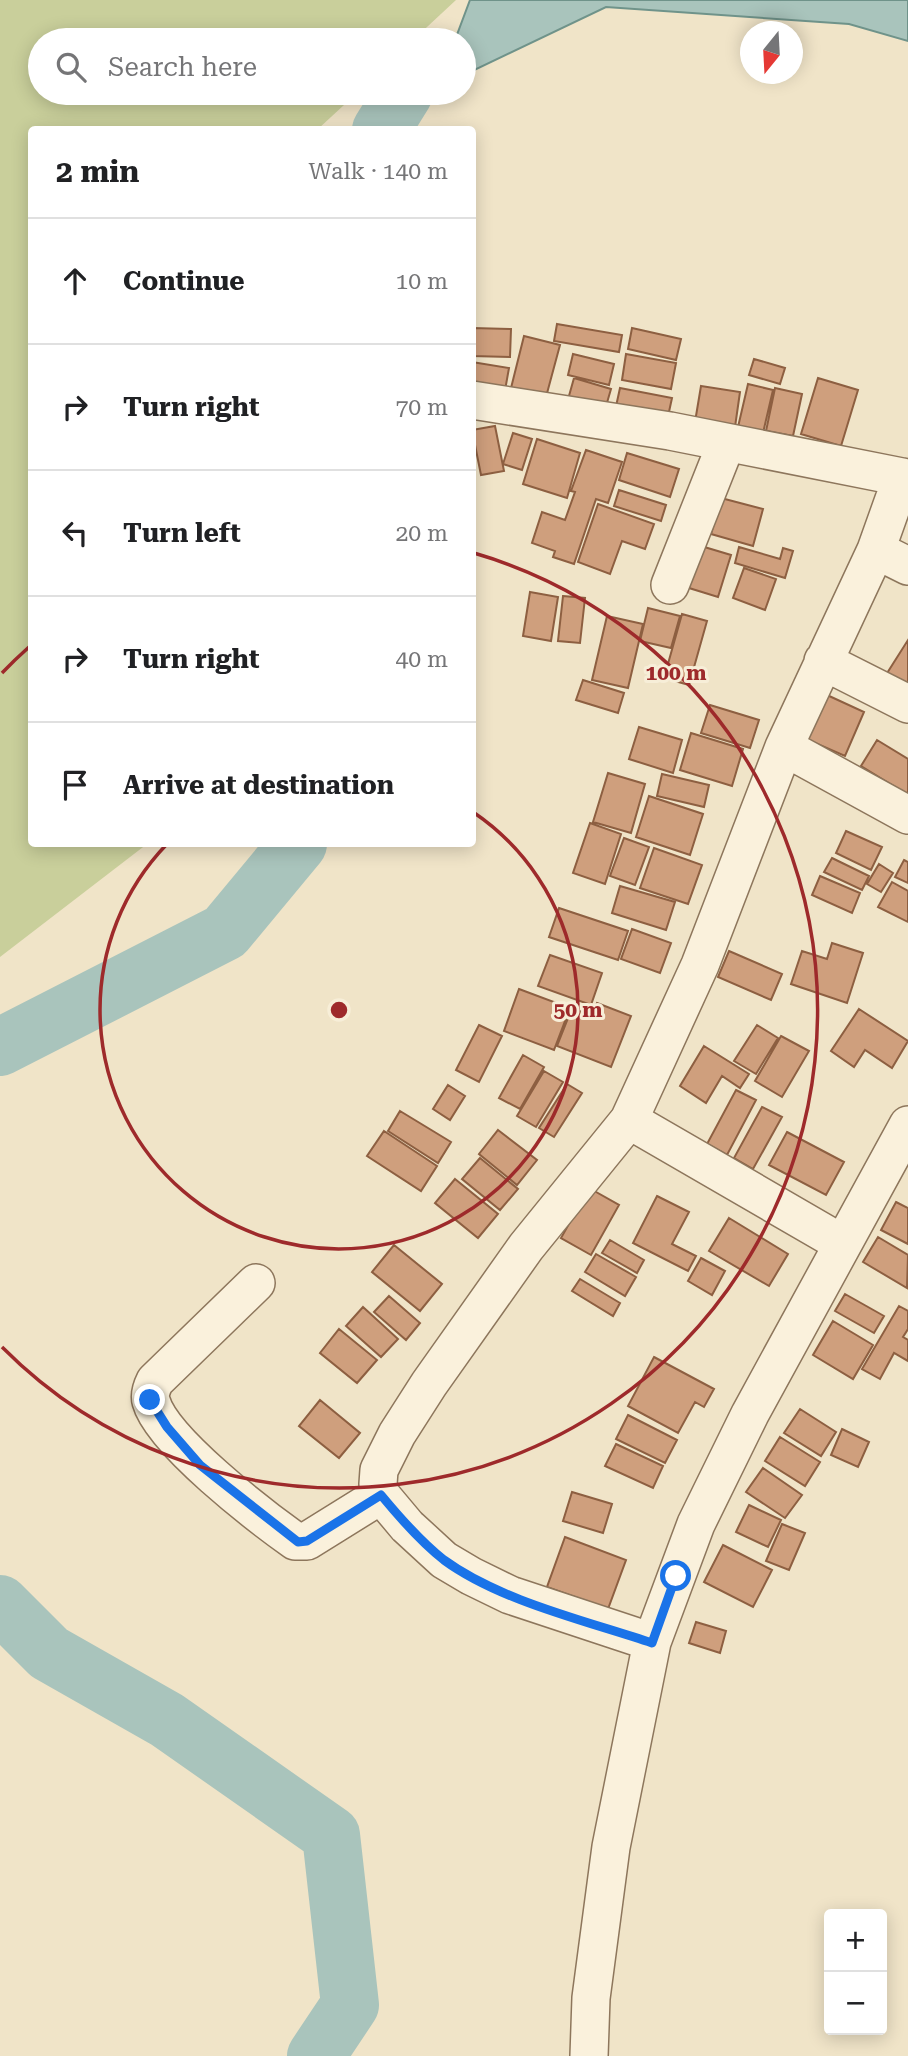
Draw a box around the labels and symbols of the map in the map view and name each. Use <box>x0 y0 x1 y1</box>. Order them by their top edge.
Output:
north arrow <box>740 21 803 84</box>
text: 100 m <box>646 661 706 685</box>
centre of rings <box>327 998 351 1022</box>
text: 50 m <box>553 998 603 1022</box>
route end <box>134 1384 165 1415</box>
route start <box>660 1560 691 1591</box>

